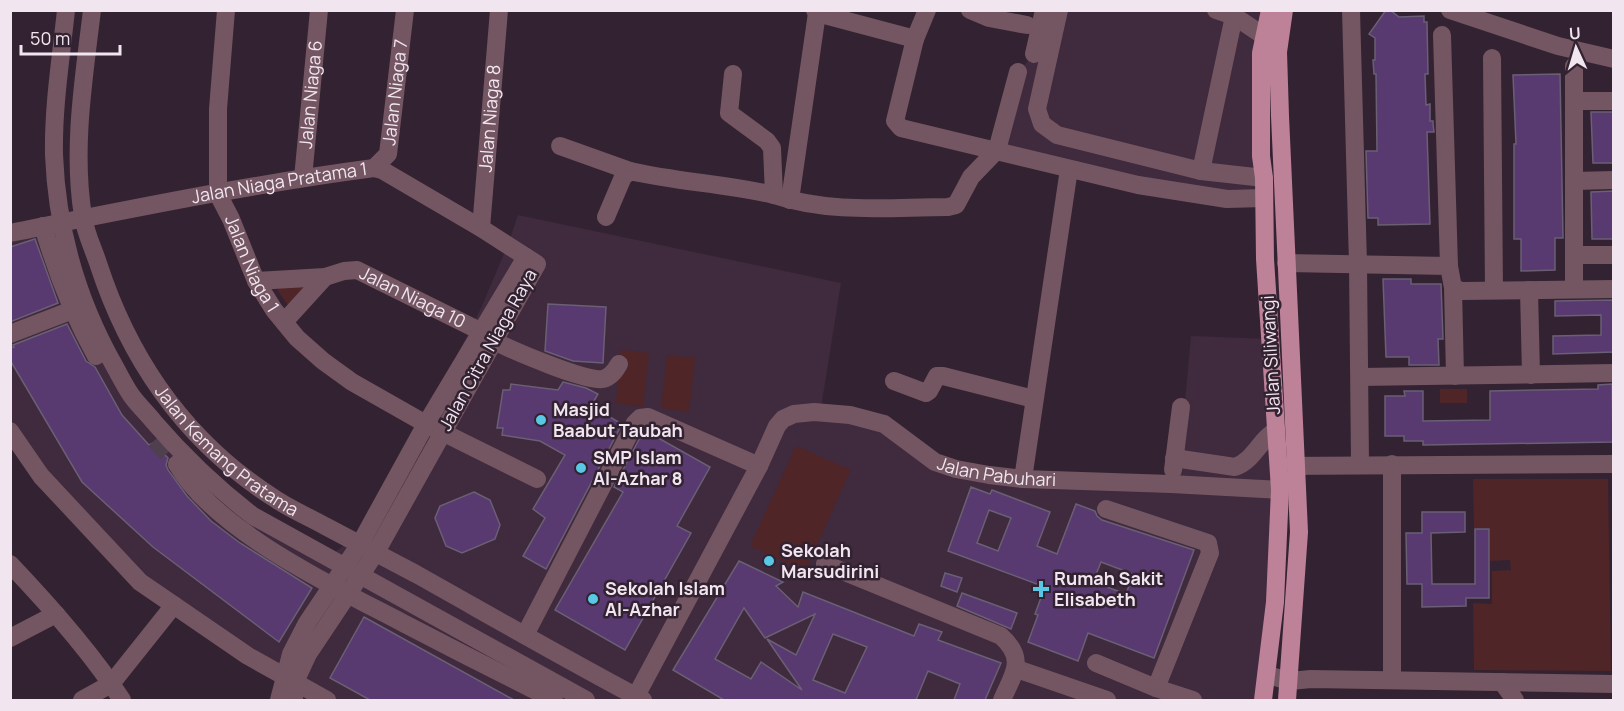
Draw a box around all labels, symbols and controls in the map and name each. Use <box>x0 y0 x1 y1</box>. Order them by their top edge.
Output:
scale bar <box>21 18 120 56</box>
north arrow <box>1546 18 1606 78</box>
text: U <box>1568 22 1581 44</box>
text: 50 m <box>30 26 70 50</box>
street label: Jalan Niaga 7 <box>376 38 412 147</box>
street label: Jalan Niaga 6 <box>293 39 327 150</box>
street label: Jalan Niaga 8 <box>473 63 505 173</box>
street label: Jalan Niaga Pratama 1 <box>189 156 369 208</box>
street label: Jalan Niaga 1 <box>220 212 285 317</box>
street label: Jalan Niaga 10 <box>356 260 470 333</box>
street label: Jalan Citra Niaga Raya <box>433 264 542 435</box>
street label: Jalan Siliwangi <box>1255 295 1285 415</box>
street label: Jalan Kemang Pratama <box>150 380 303 521</box>
place label: Masjid Baabut Taubah <box>553 397 683 442</box>
marker: Masjid Baabut Taubah <box>534 413 548 427</box>
place label: SMP Islam Al-Azhar 8 <box>593 445 682 490</box>
street label: Jalan Pabuhari <box>934 451 1057 491</box>
marker: SMP Islam Al-Azhar 8 <box>574 461 588 475</box>
place label: Sekolah Marsudirini <box>781 538 879 583</box>
marker: Sekolah Marsudirini <box>762 554 776 568</box>
place label: Rumah Sakit Elisabeth <box>1054 566 1163 611</box>
place label: Sekolah Islam Al-Azhar <box>605 576 725 621</box>
marker: Rumah Sakit Elisabeth <box>1032 580 1050 598</box>
marker: Sekolah Islam Al-Azhar <box>586 592 600 606</box>

